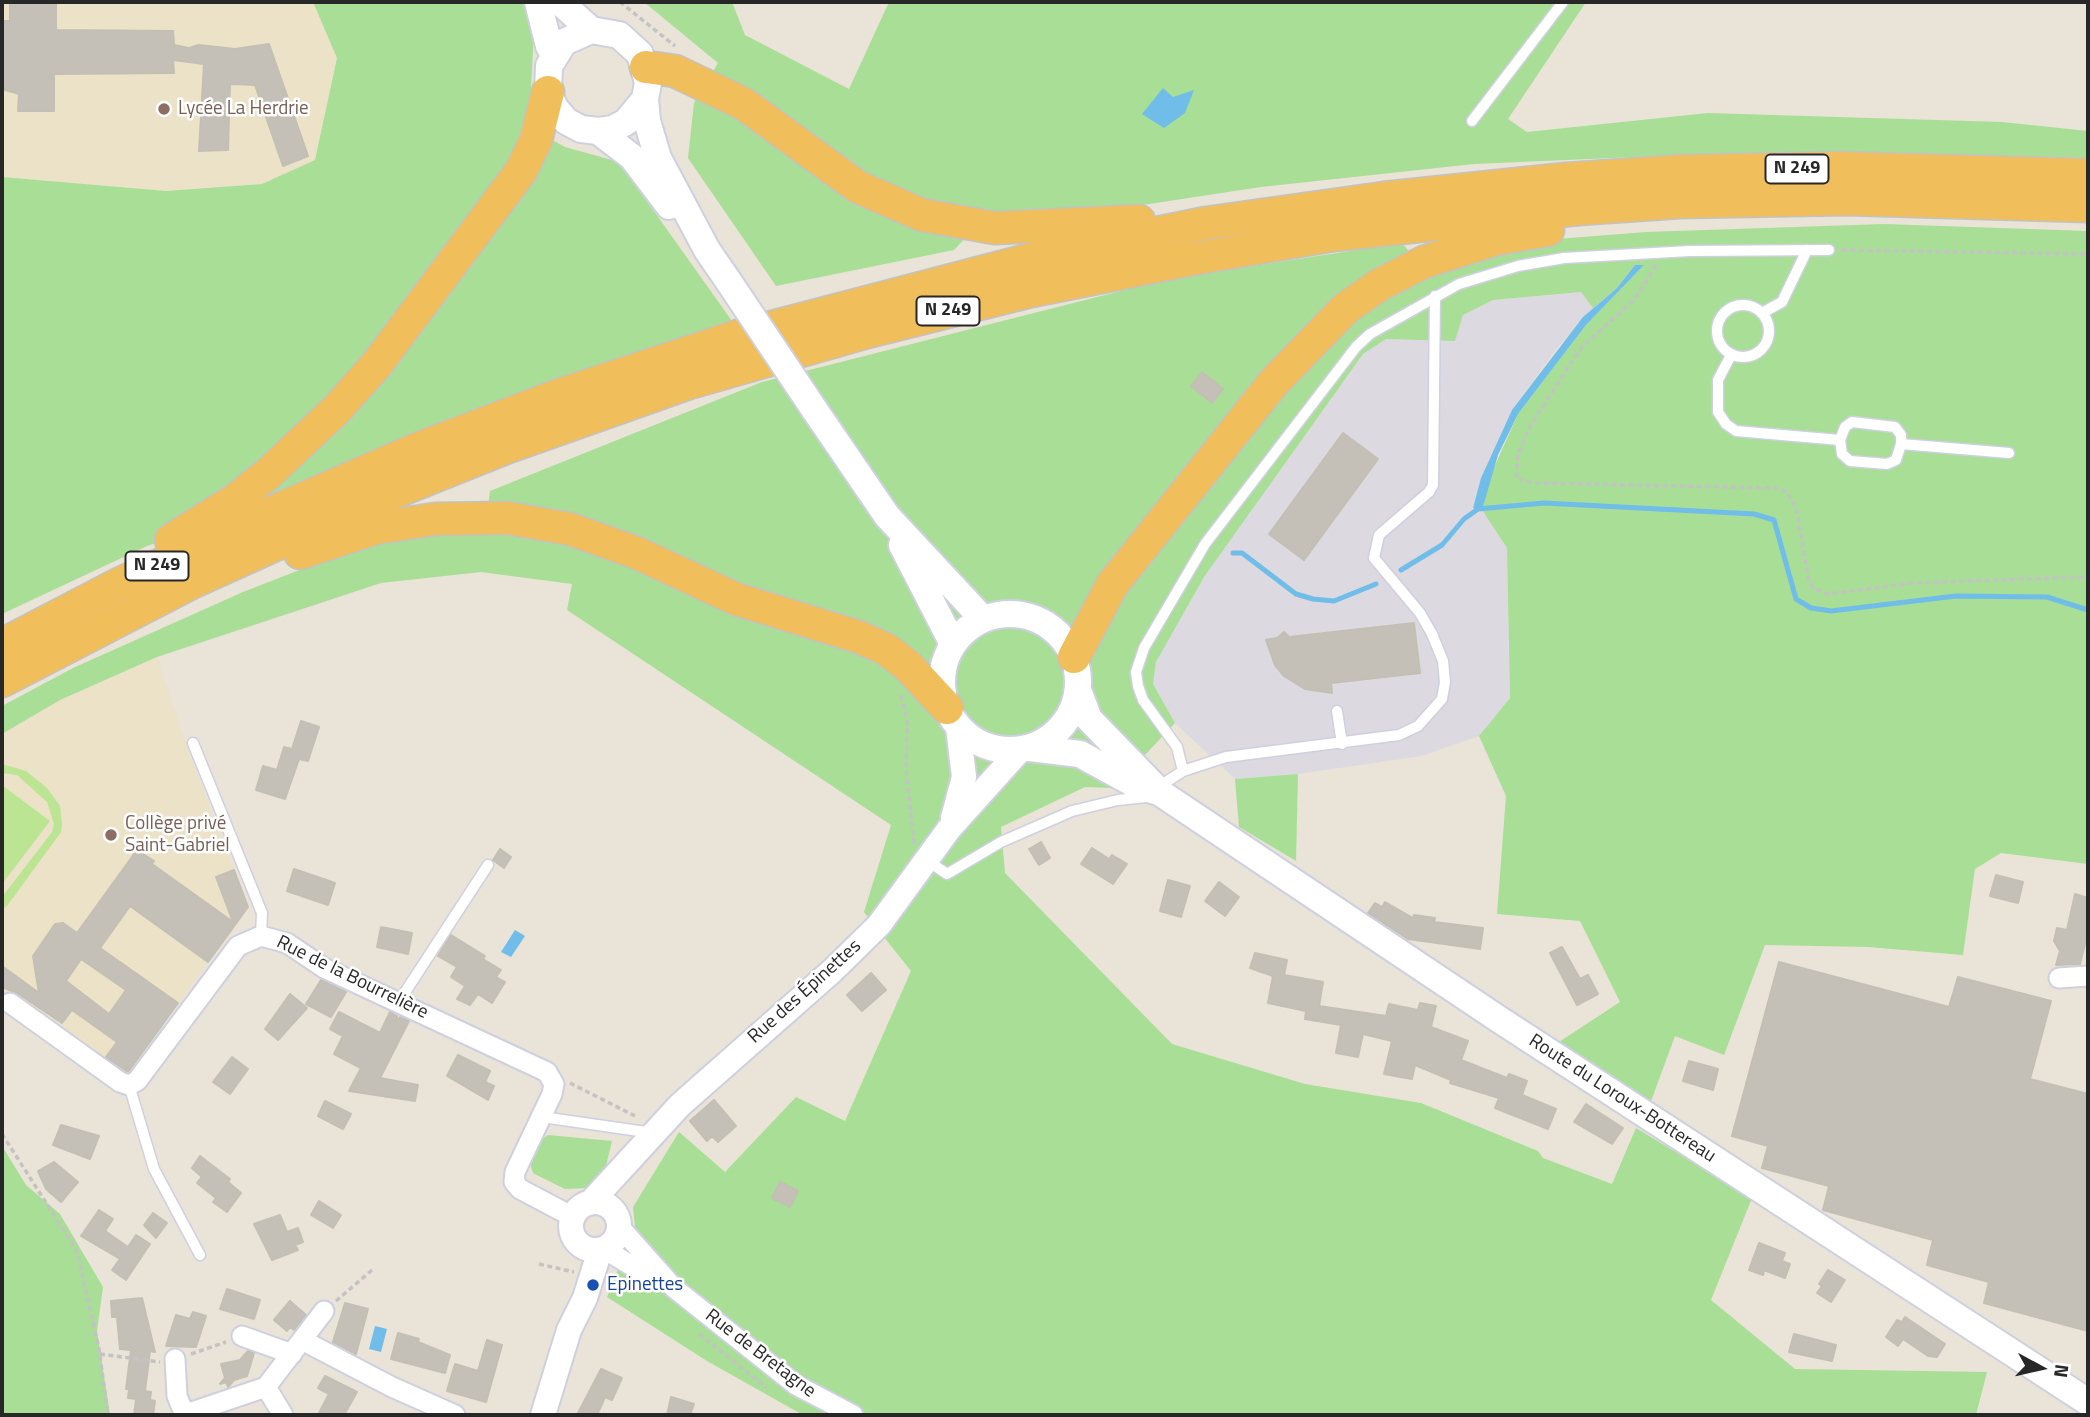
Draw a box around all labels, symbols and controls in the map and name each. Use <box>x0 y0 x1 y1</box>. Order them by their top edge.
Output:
place label: Lycée La Herdrie <box>178 98 309 120</box>
marker: Lycée La Herdrie <box>156 101 172 117</box>
road number: N 249 <box>1766 154 1828 184</box>
road number: N 249 <box>916 296 979 326</box>
road number: N 249 <box>125 552 188 580</box>
place label: Collège privé Saint-Gabriel <box>125 813 230 857</box>
marker: Collège privé Saint-Gabriel <box>103 827 119 843</box>
street label: Rue de la Bourrelière <box>272 931 432 1025</box>
street label: Rue des Épinettes <box>744 935 866 1049</box>
street label: Route du Loroux-Bottereau <box>1524 1030 1720 1168</box>
place label: Epinettes <box>607 1274 683 1296</box>
marker: Epinettes <box>585 1277 601 1293</box>
street label: Rue de Bretagne <box>700 1305 820 1403</box>
north arrow <box>2006 1333 2076 1403</box>
text: N <box>2047 1362 2078 1380</box>

